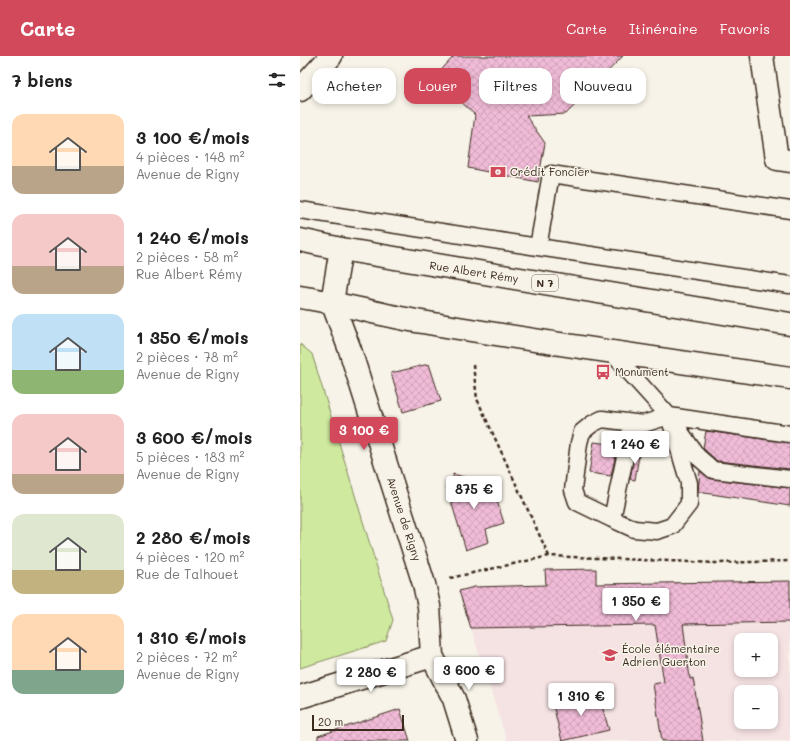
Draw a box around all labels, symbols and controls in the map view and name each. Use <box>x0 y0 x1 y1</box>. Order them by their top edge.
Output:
text: Carte <box>20 16 75 41</box>
text: Carte <box>566 19 607 38</box>
text: Itinéraire <box>629 19 698 38</box>
text: Favoris <box>720 19 770 38</box>
chip: Acheter <box>312 68 396 104</box>
chip: Louer <box>404 68 471 104</box>
chip: Filtres <box>479 68 552 104</box>
chip: Nouveau <box>560 68 646 104</box>
text: 7 biens <box>12 69 73 91</box>
icon: filters <box>266 69 288 91</box>
text: 3 100 €/mois <box>136 126 250 148</box>
icon: home <box>44 130 92 178</box>
text: 4 pièces · 148 m² <box>136 148 245 165</box>
bank icon: Crédit Foncier <box>489 163 507 181</box>
place label: Crédit Foncier <box>510 164 590 179</box>
text: Avenue de Rigny <box>136 165 239 182</box>
text: 1 240 €/mois <box>136 226 249 248</box>
icon: home <box>44 230 92 278</box>
text: 2 pièces · 58 m² <box>136 248 238 265</box>
street label: Rue Albert Rémy <box>429 257 520 286</box>
text: Rue Albert Rémy <box>136 265 242 282</box>
road number: N 7 <box>532 275 558 291</box>
text: 1 350 €/mois <box>136 326 249 348</box>
icon: home <box>44 330 92 378</box>
text: 2 pièces · 78 m² <box>136 348 238 365</box>
bus stop icon: Monument <box>594 363 612 381</box>
place label: Monument <box>615 364 669 379</box>
text: Avenue de Rigny <box>136 365 239 382</box>
pin: 3 100 € <box>327 417 401 451</box>
text: 3 100 € <box>339 421 389 438</box>
text: 3 600 €/mois <box>136 426 252 448</box>
icon: home <box>44 430 92 478</box>
pin: 1 240 € <box>598 431 672 465</box>
text: 1 240 € <box>610 435 660 452</box>
text: 5 pièces · 183 m² <box>136 448 245 465</box>
text: Avenue de Rigny <box>136 465 239 482</box>
street label: Avenue de Rigny <box>384 475 425 563</box>
pin: 875 € <box>446 476 502 510</box>
text: 875 € <box>455 480 493 497</box>
text: 2 280 €/mois <box>136 526 251 548</box>
icon: home <box>44 530 92 578</box>
text: 4 pièces · 120 m² <box>136 548 244 565</box>
text: Rue de Talhouet <box>136 565 239 582</box>
pin: 1 350 € <box>599 588 673 622</box>
text: 1 350 € <box>611 592 661 609</box>
text: 1 310 €/mois <box>136 626 246 648</box>
icon: home <box>44 630 92 678</box>
map controls <box>734 633 778 729</box>
button: + <box>734 633 778 677</box>
place label: École élémentaire Adrien Guerton <box>622 641 720 669</box>
school or university icon: École élémentaire Adrien Guerton <box>601 646 619 664</box>
text: 2 pièces · 72 m² <box>136 648 237 665</box>
pin: 3 600 € <box>432 657 506 691</box>
pin: 2 280 € <box>334 659 408 693</box>
text: 3 600 € <box>443 661 495 678</box>
text: 2 280 € <box>346 663 396 680</box>
text: Avenue de Rigny <box>136 665 239 682</box>
pin: 1 310 € <box>544 683 618 717</box>
button: − <box>734 685 778 729</box>
text: 1 310 € <box>557 687 605 704</box>
scale bar <box>312 713 404 732</box>
text: 20 m <box>318 714 343 729</box>

